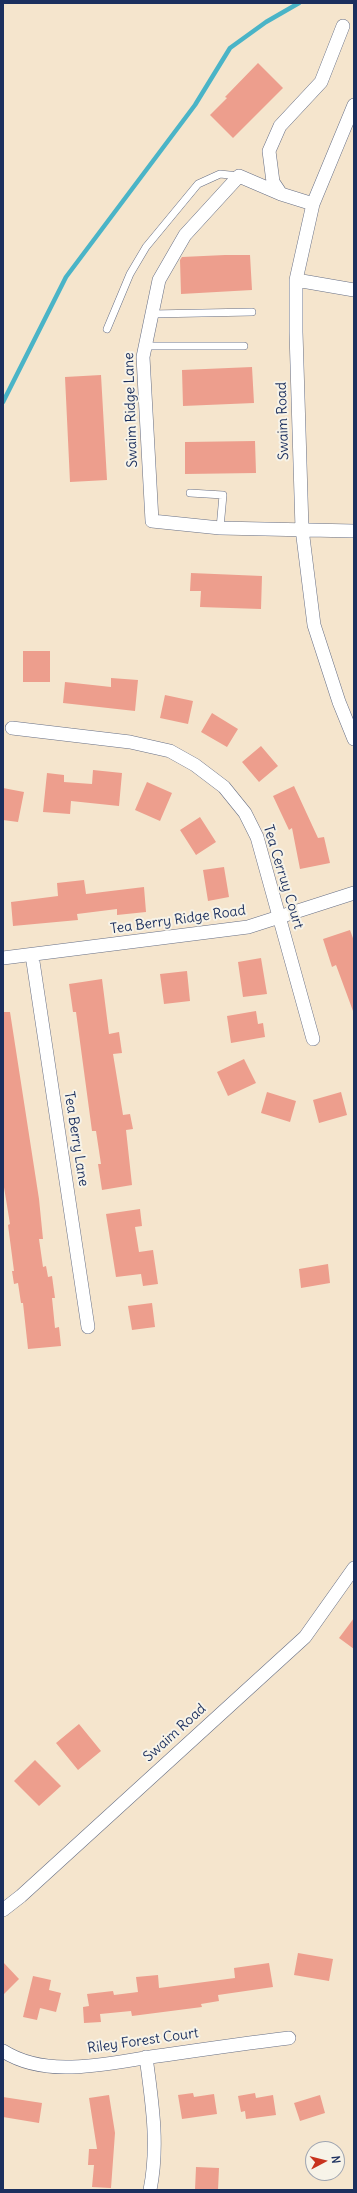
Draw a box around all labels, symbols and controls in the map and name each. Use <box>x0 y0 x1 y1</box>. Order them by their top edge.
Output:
street label: Swaim Ridge Lane <box>121 352 141 468</box>
street label: Swaim Road <box>273 382 293 460</box>
street label: Tea Cerruy Court <box>259 823 307 931</box>
street label: Tea Berry Ridge Road <box>109 902 247 938</box>
street label: Tea Berry Lane <box>60 1090 92 1188</box>
street label: Swaim Road <box>140 1701 210 1765</box>
street label: Riley Forest Court <box>86 2025 200 2057</box>
north arrow <box>305 2141 345 2181</box>
text: N <box>329 2155 343 2164</box>

